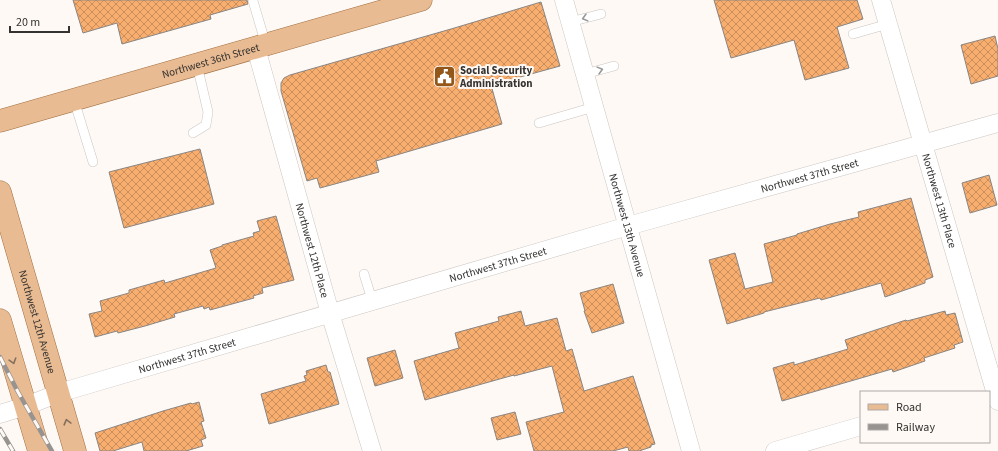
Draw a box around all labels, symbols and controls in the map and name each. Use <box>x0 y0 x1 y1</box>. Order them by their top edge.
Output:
scale bar <box>10 8 69 34</box>
text: 20 m <box>16 14 40 31</box>
one-way arrow <box>582 14 589 22</box>
street label: Northwest 36th Street <box>160 40 261 82</box>
public building icon: Social Security Administration <box>431 63 457 89</box>
place label: Social Security Administration <box>459 63 533 91</box>
one-way arrow <box>596 67 603 75</box>
street label: Northwest 13th Place <box>918 152 960 250</box>
street label: Northwest 37th Street <box>759 155 860 197</box>
street label: Northwest 13th Avenue <box>605 172 649 279</box>
street label: Northwest 12th Place <box>292 201 333 300</box>
street label: Northwest 37th Street <box>448 243 549 286</box>
street label: Northwest 12th Avenue <box>15 268 59 376</box>
street label: Northwest 37th Street <box>137 334 238 377</box>
one-way arrow <box>8 358 17 365</box>
legend <box>860 391 990 443</box>
text: Road <box>896 399 922 416</box>
one-way arrow <box>63 419 72 426</box>
text: Railway <box>896 419 935 436</box>

